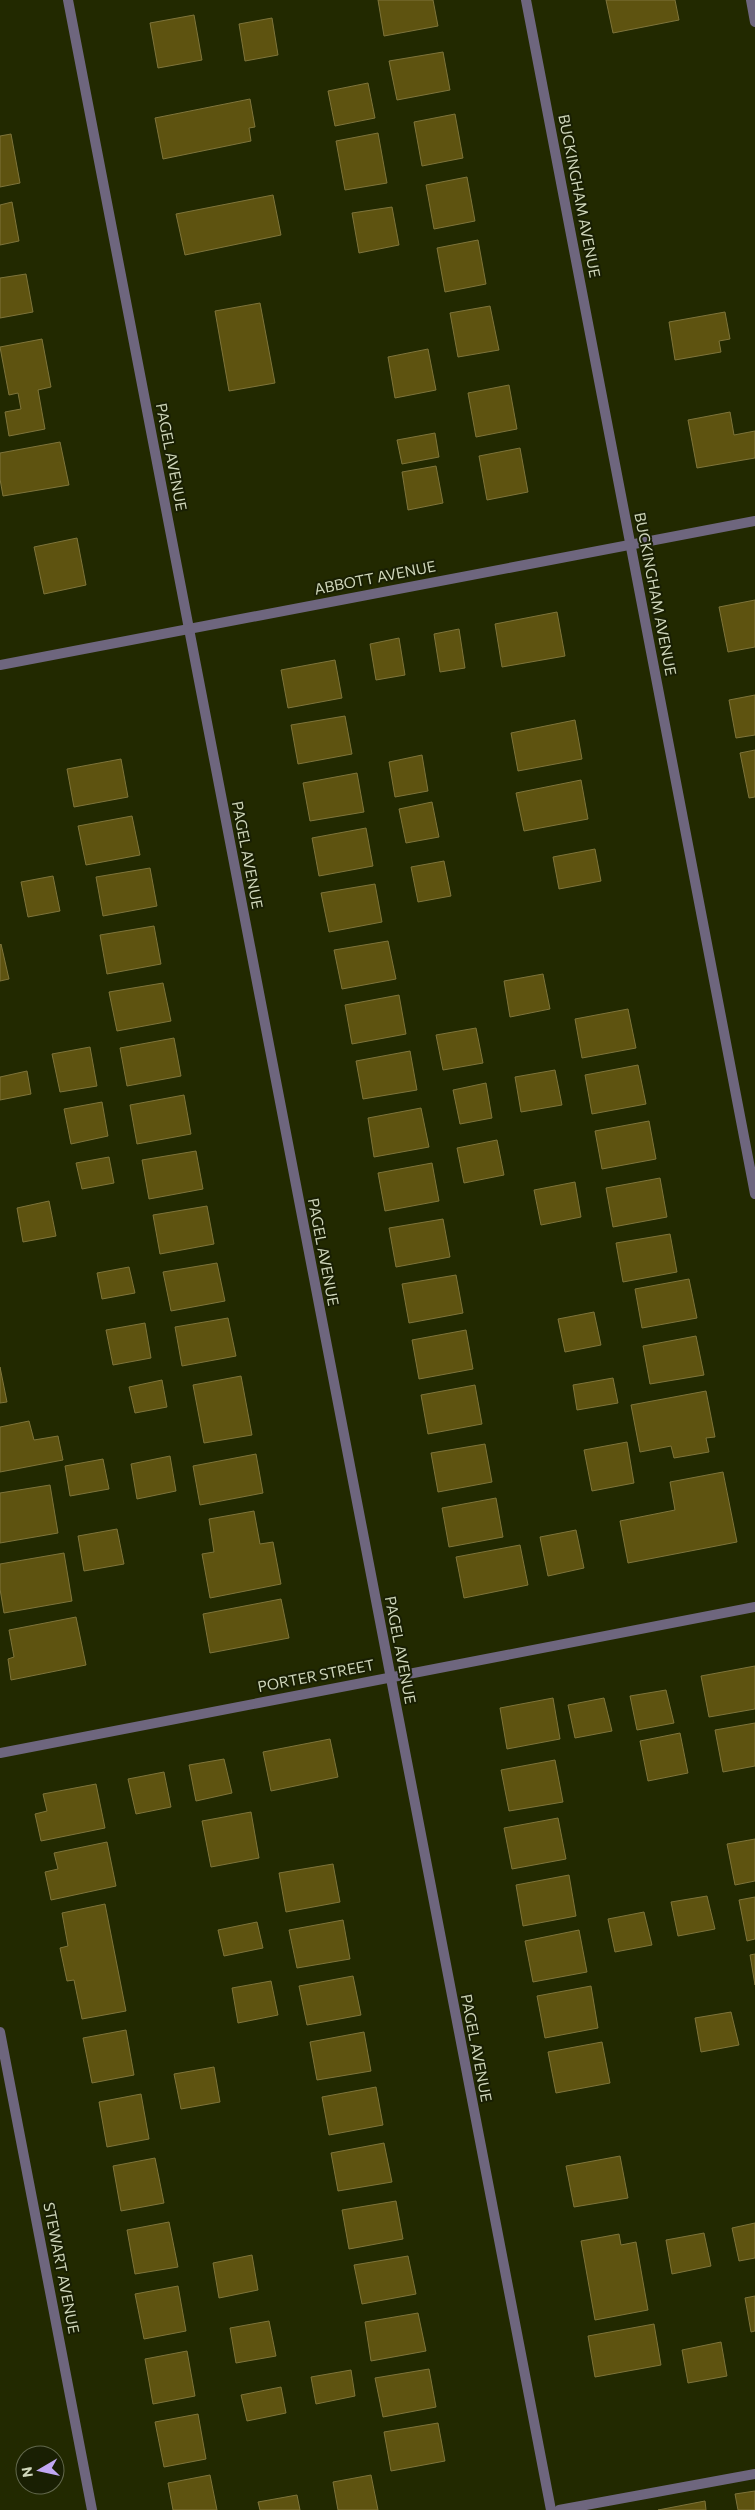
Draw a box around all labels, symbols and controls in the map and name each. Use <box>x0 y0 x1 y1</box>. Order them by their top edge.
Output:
street label: BUCKINGHAM AVENUE <box>555 113 605 279</box>
street label: PAGEL AVENUE <box>153 401 191 512</box>
street label: BUCKINGHAM AVENUE <box>631 511 681 677</box>
street label: ABBOTT AVENUE <box>313 556 437 598</box>
street label: PAGEL AVENUE <box>229 799 267 910</box>
street label: PAGEL AVENUE <box>305 1196 343 1307</box>
street label: PAGEL AVENUE <box>382 1594 420 1705</box>
street label: PORTER STREET <box>256 1655 376 1695</box>
street label: PAGEL AVENUE <box>458 1992 496 2103</box>
street label: STEWART AVENUE <box>40 2201 84 2335</box>
north arrow <box>15 2445 65 2495</box>
text: N <box>17 2466 36 2479</box>

